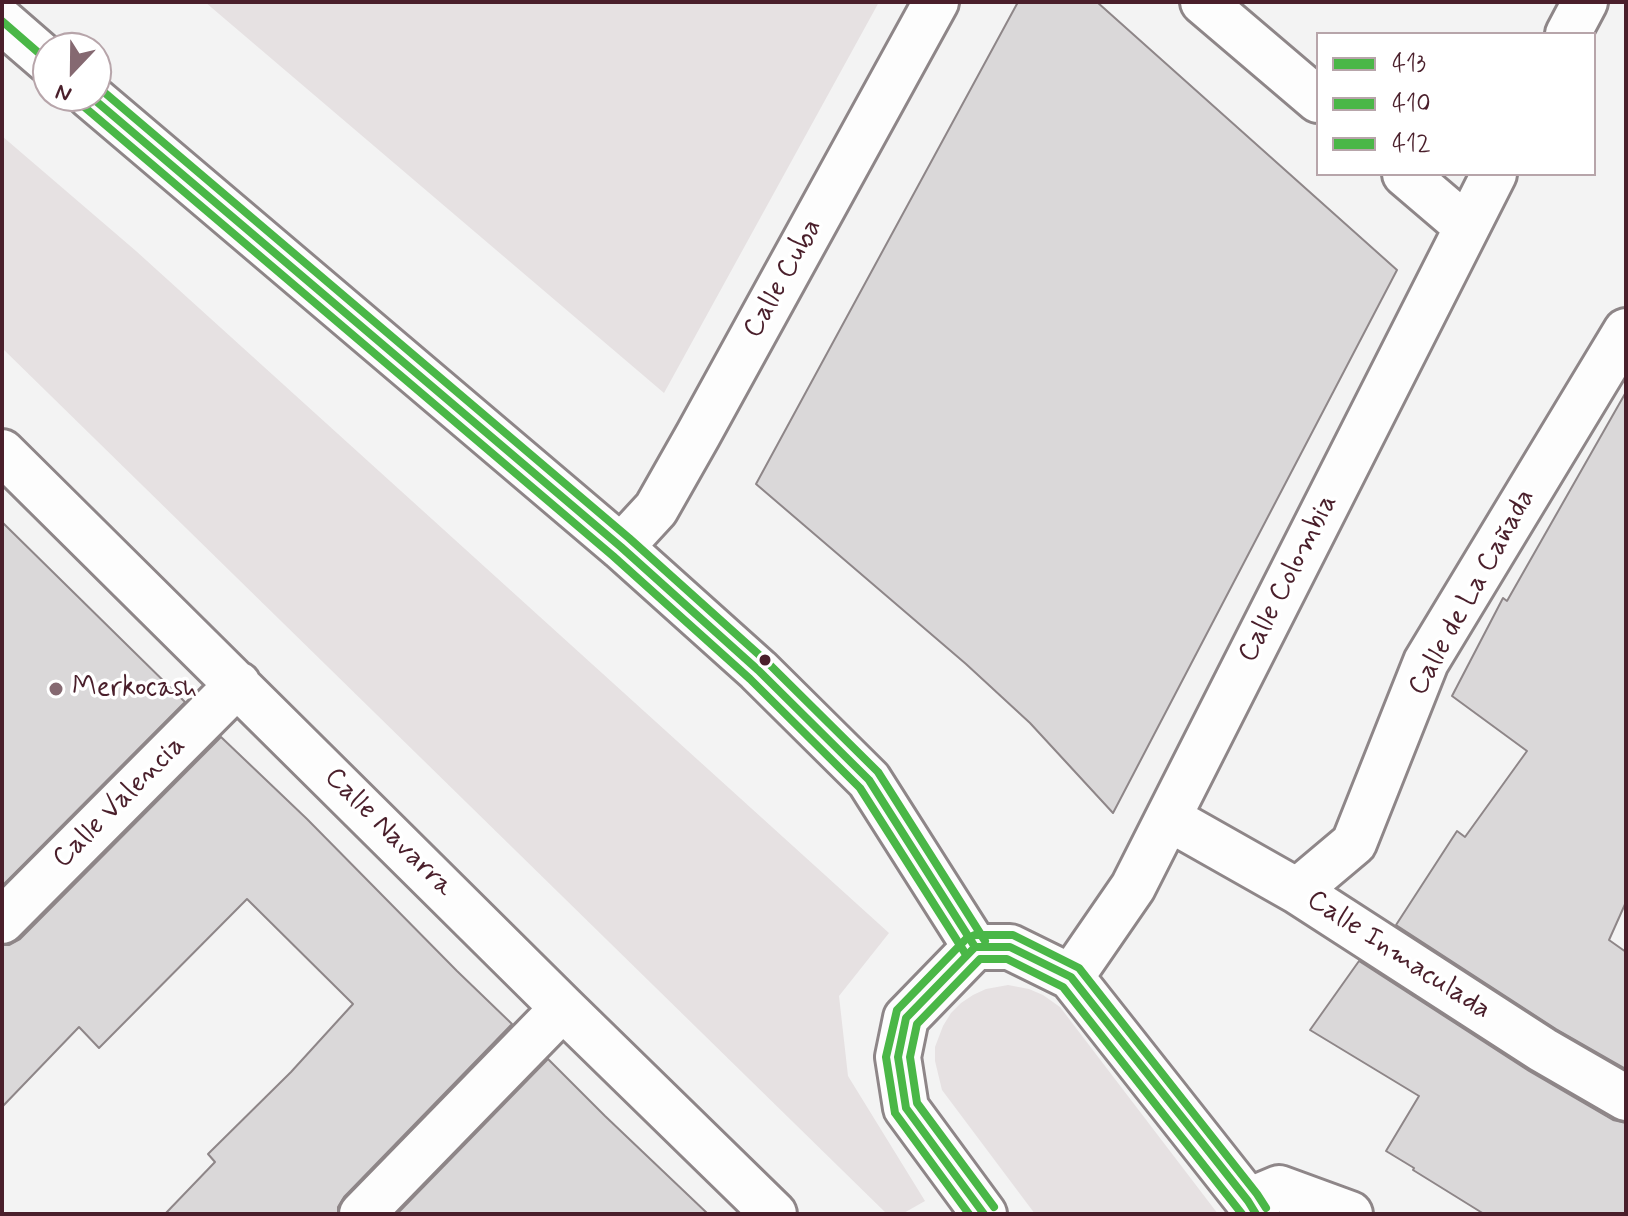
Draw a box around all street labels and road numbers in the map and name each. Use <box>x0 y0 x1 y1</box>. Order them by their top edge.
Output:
street label: Calle Cuba <box>738 214 830 344</box>
street label: Calle de La Cañada <box>1402 484 1544 702</box>
street label: Calle Colombia <box>1232 489 1346 669</box>
street label: Calle Valencia <box>47 730 193 876</box>
street label: Calle Navarra <box>316 761 460 905</box>
street label: Calle Inmaculada <box>1300 884 1496 1028</box>

